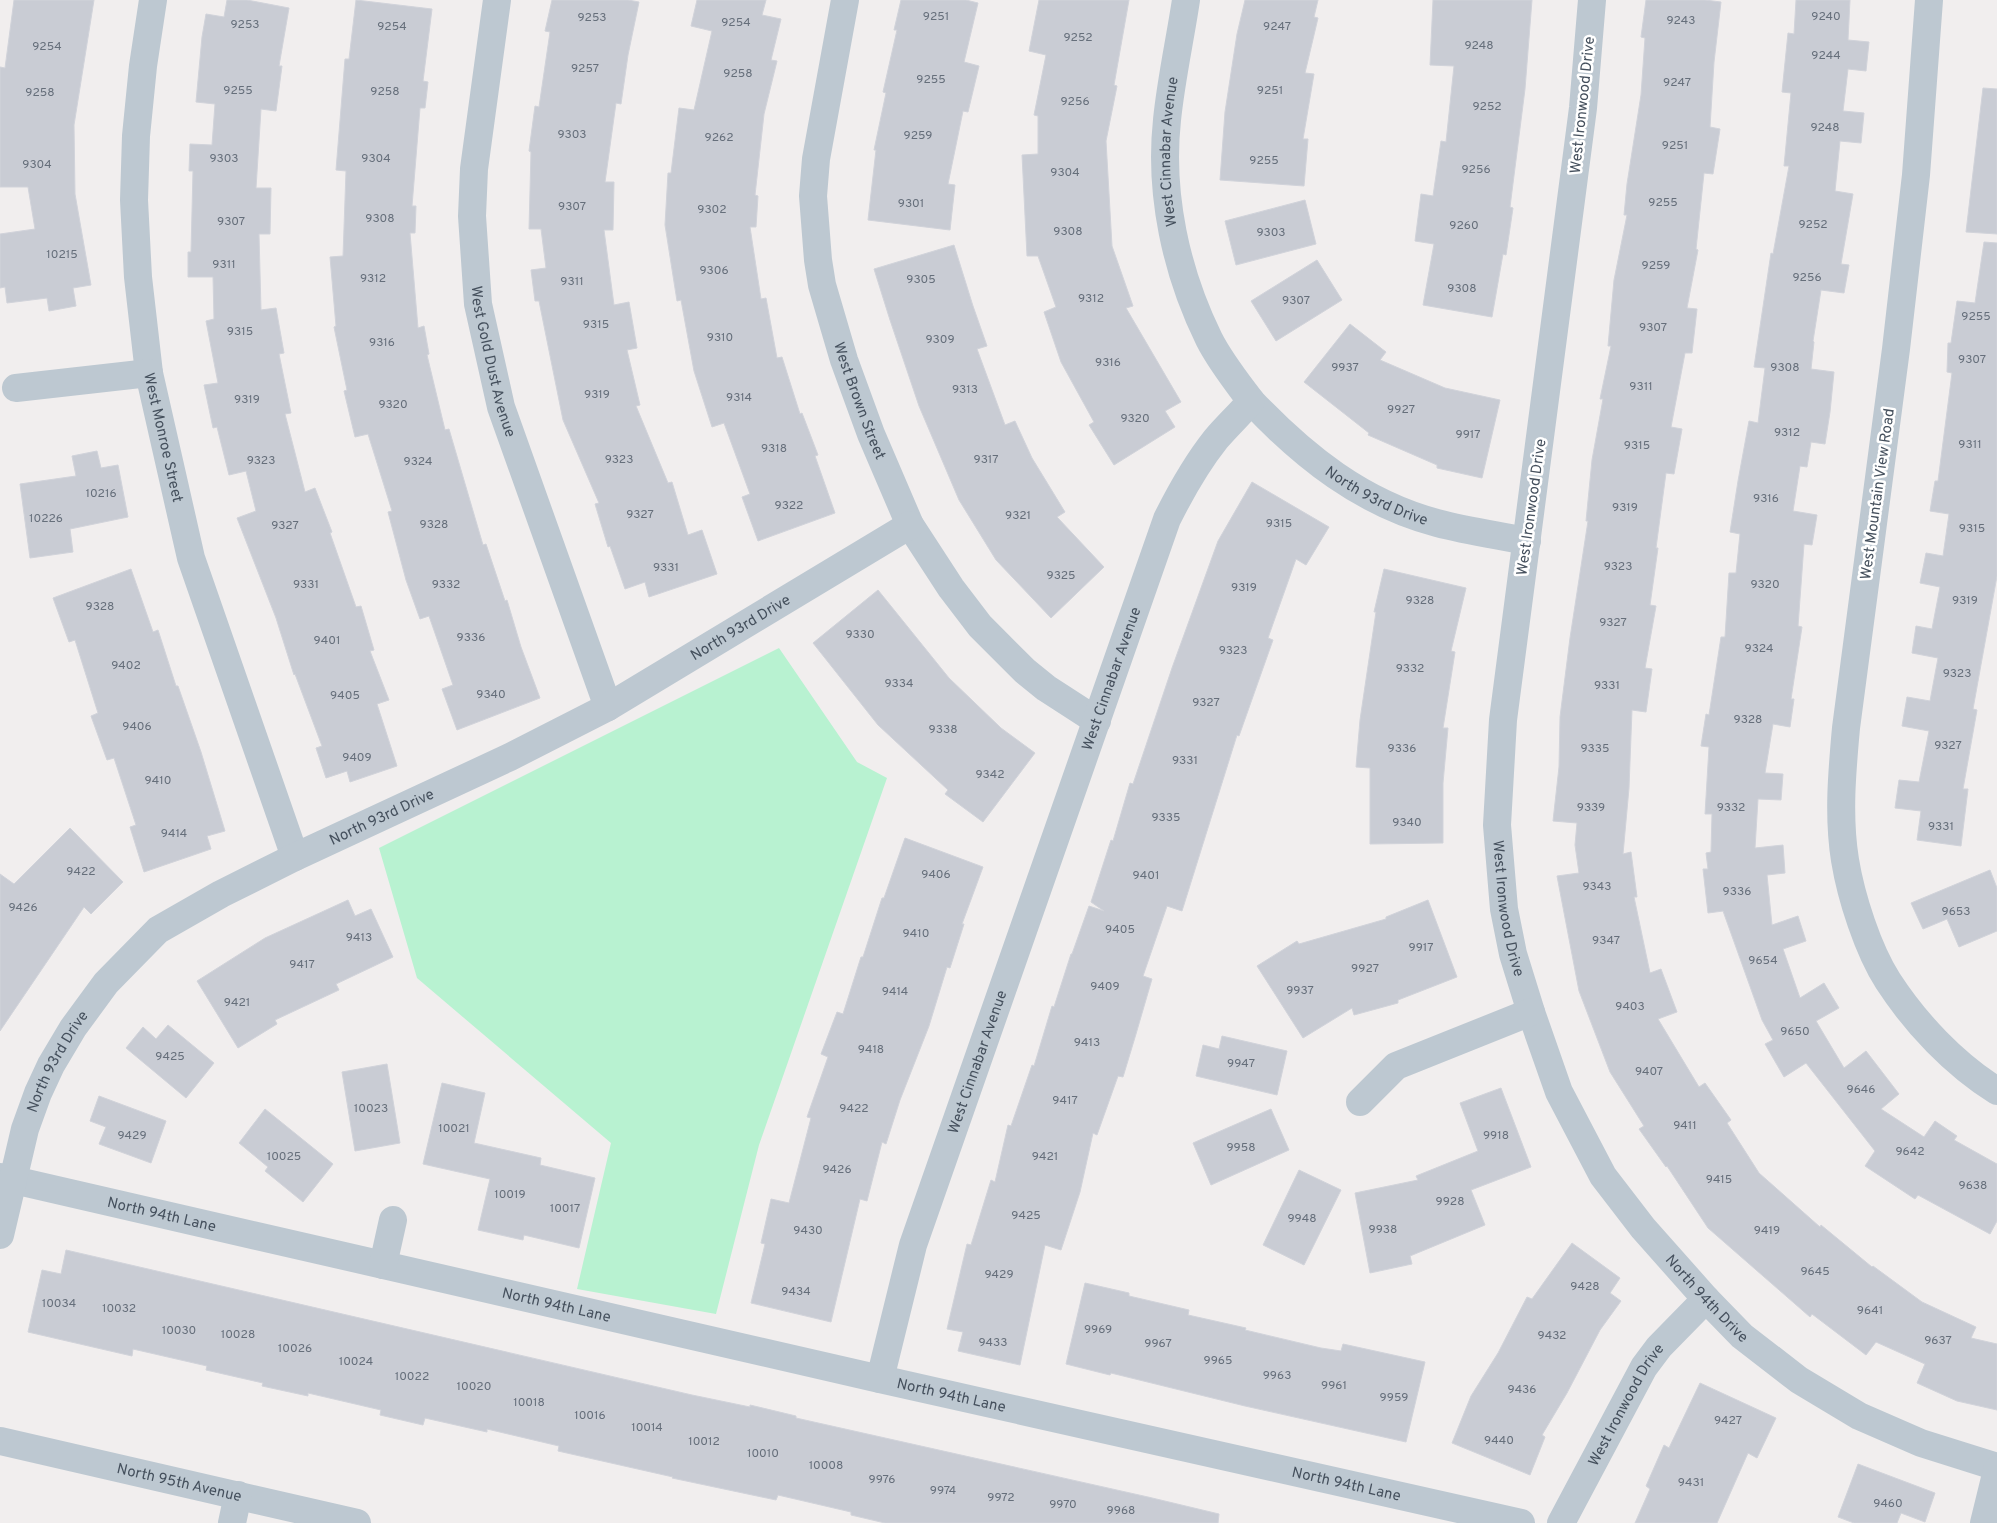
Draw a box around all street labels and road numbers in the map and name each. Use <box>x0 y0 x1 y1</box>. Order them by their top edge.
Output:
street label: West Ironwood Drive <box>1567 36 1600 175</box>
street label: West Cinnabar Avenue <box>1157 75 1184 228</box>
street label: West Gold Dust Avenue <box>466 285 519 440</box>
street label: West Brown Street <box>828 340 889 463</box>
street label: West Monroe Street <box>138 371 186 504</box>
street label: West Mountain View Road <box>1857 407 1900 581</box>
street label: West Ironwood Drive <box>1513 438 1551 577</box>
street label: North 93rd Drive <box>1321 463 1430 531</box>
street label: North 93rd Drive <box>688 591 794 666</box>
street label: West Cinnabar Avenue <box>1079 605 1146 753</box>
street label: North 93rd Drive <box>327 786 438 851</box>
street label: West Ironwood Drive <box>1487 840 1527 979</box>
street label: West Cinnabar Avenue <box>945 988 1012 1137</box>
street label: North 93rd Drive <box>24 1007 93 1115</box>
street label: North 94th Lane <box>105 1194 218 1237</box>
street label: North 94th Drive <box>1660 1251 1751 1348</box>
street label: North 94th Lane <box>500 1285 613 1328</box>
street label: West Ironwood Drive <box>1585 1340 1669 1470</box>
street label: North 94th Lane <box>895 1375 1007 1418</box>
street label: North 95th Avenue <box>115 1460 243 1507</box>
street label: North 94th Lane <box>1290 1464 1403 1507</box>

